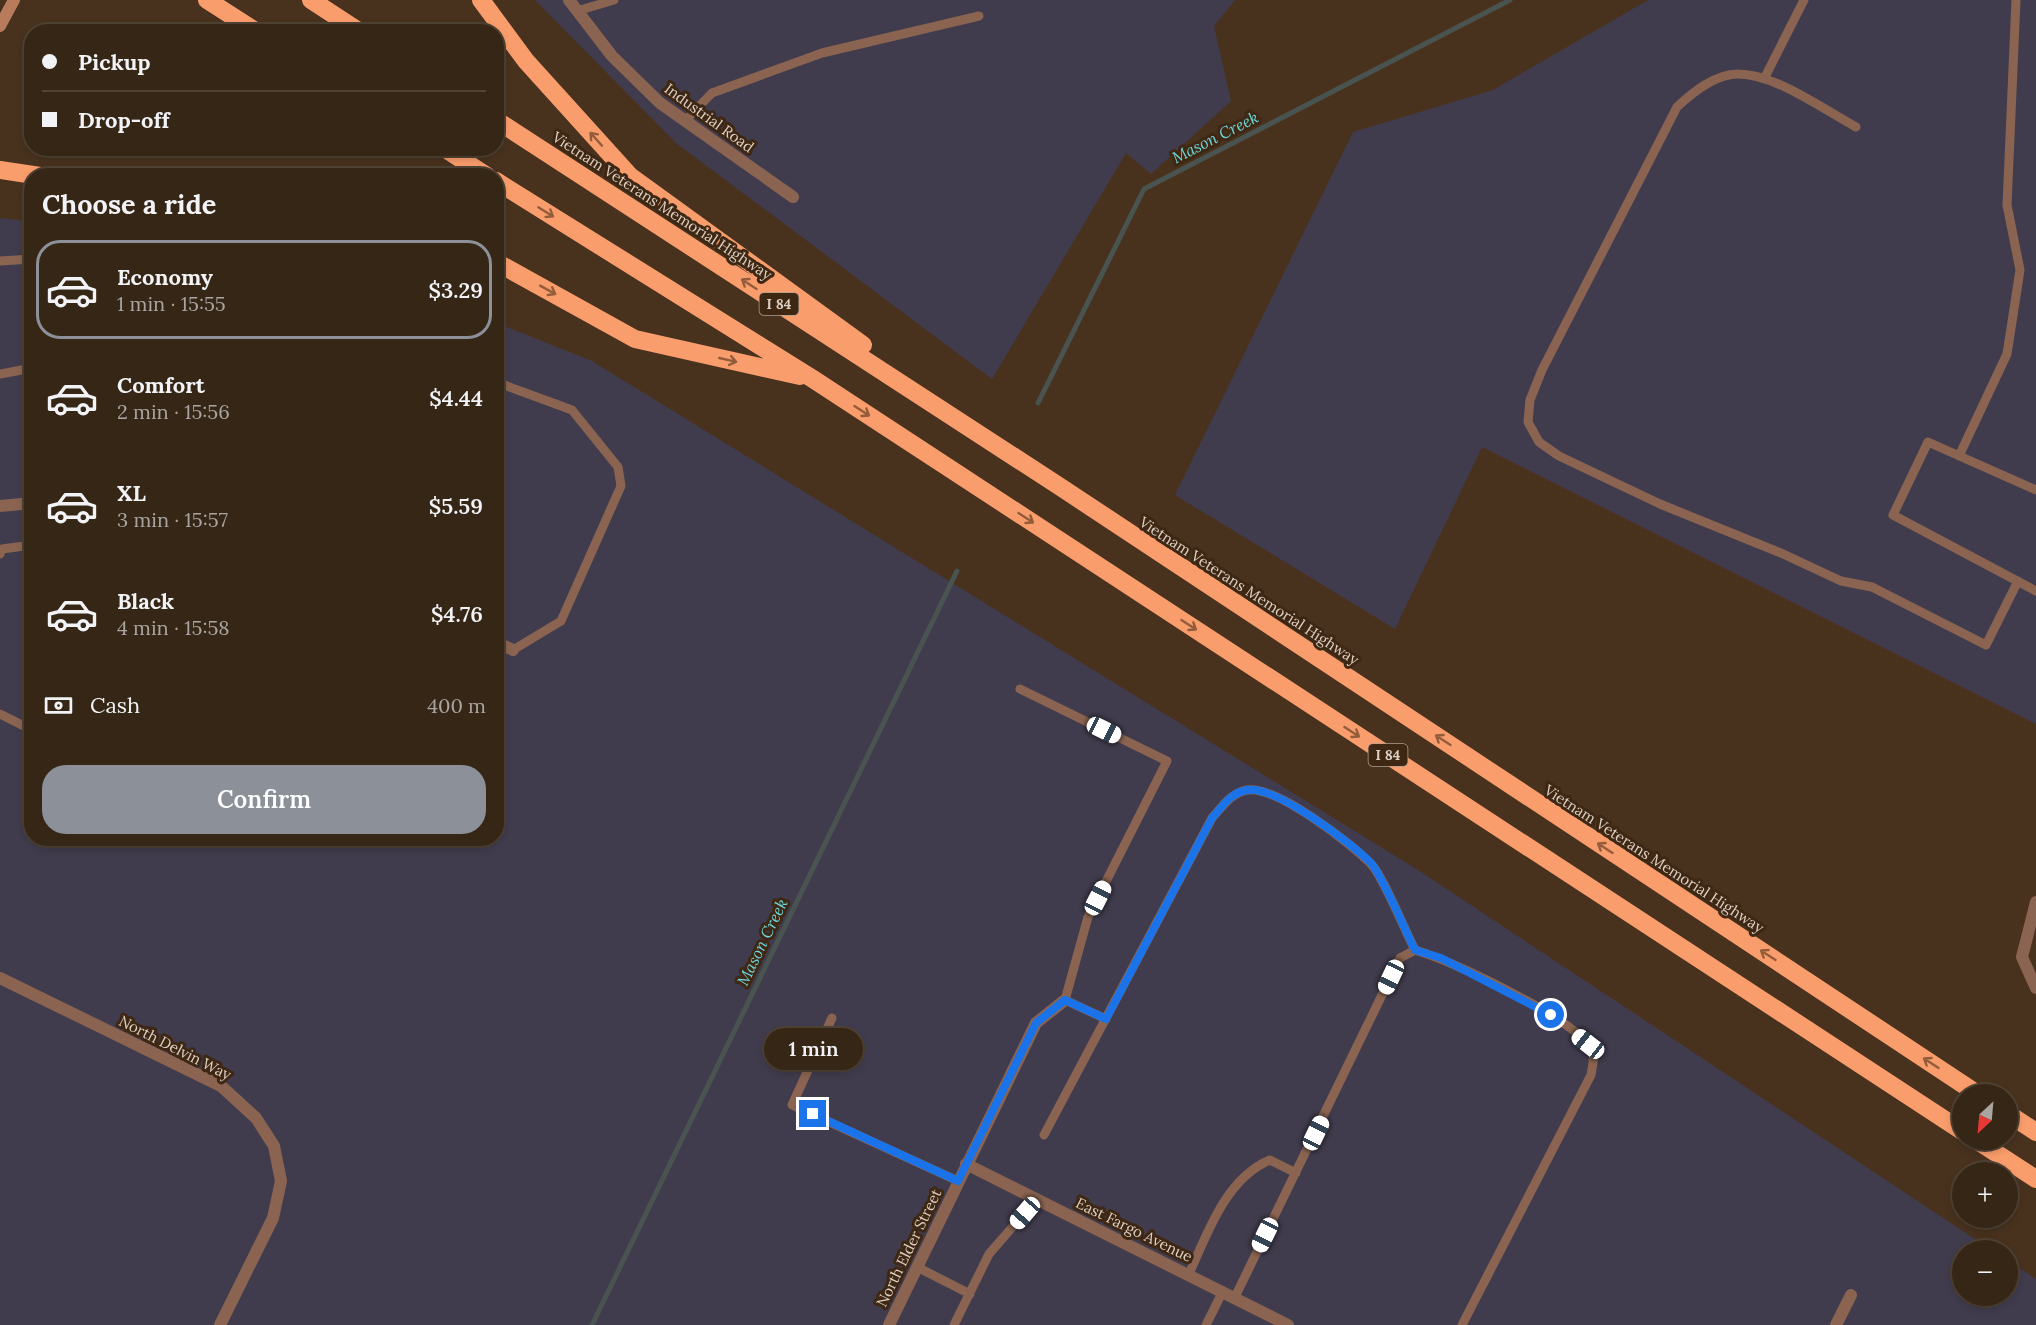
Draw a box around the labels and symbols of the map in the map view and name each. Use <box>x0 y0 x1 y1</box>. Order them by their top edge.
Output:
street label: Industrial Road <box>661 79 758 156</box>
water label: Mason Creek <box>1168 107 1262 167</box>
street label: Vietnam Veterans Memorial Highway <box>548 127 776 284</box>
one-way arrow <box>589 131 603 146</box>
one-way arrow <box>537 207 554 219</box>
one-way arrow <box>741 278 758 290</box>
one-way arrow <box>539 284 556 296</box>
road number: I 84 <box>760 293 798 315</box>
one-way arrow <box>718 354 737 366</box>
one-way arrow <box>854 405 871 418</box>
one-way arrow <box>1017 512 1033 524</box>
street label: Vietnam Veterans Memorial Highway <box>1135 512 1363 669</box>
one-way arrow <box>1180 619 1197 631</box>
car <box>1084 714 1124 746</box>
one-way arrow <box>1343 726 1360 738</box>
one-way arrow <box>1435 734 1451 746</box>
road number: I 84 <box>1368 744 1408 766</box>
street label: Vietnam Veterans Memorial Highway <box>1540 780 1768 937</box>
one-way arrow <box>1597 842 1614 854</box>
car <box>1082 878 1114 918</box>
water label: Mason Creek <box>732 895 792 989</box>
one-way arrow <box>1760 949 1777 961</box>
car <box>1375 957 1407 997</box>
route start <box>1537 1001 1564 1028</box>
street label: North Delvin Way <box>116 1011 235 1084</box>
car <box>1568 1026 1608 1062</box>
callout: 1 min <box>764 1027 862 1069</box>
one-way arrow <box>1923 1057 1939 1069</box>
north arrow <box>1952 1084 2018 1150</box>
route end <box>799 1100 826 1127</box>
car <box>1300 1113 1332 1153</box>
street label: North Elder Street <box>872 1186 945 1310</box>
street label: East Fargo Avenue <box>1073 1193 1196 1266</box>
car <box>1006 1194 1044 1232</box>
car <box>1249 1215 1281 1255</box>

